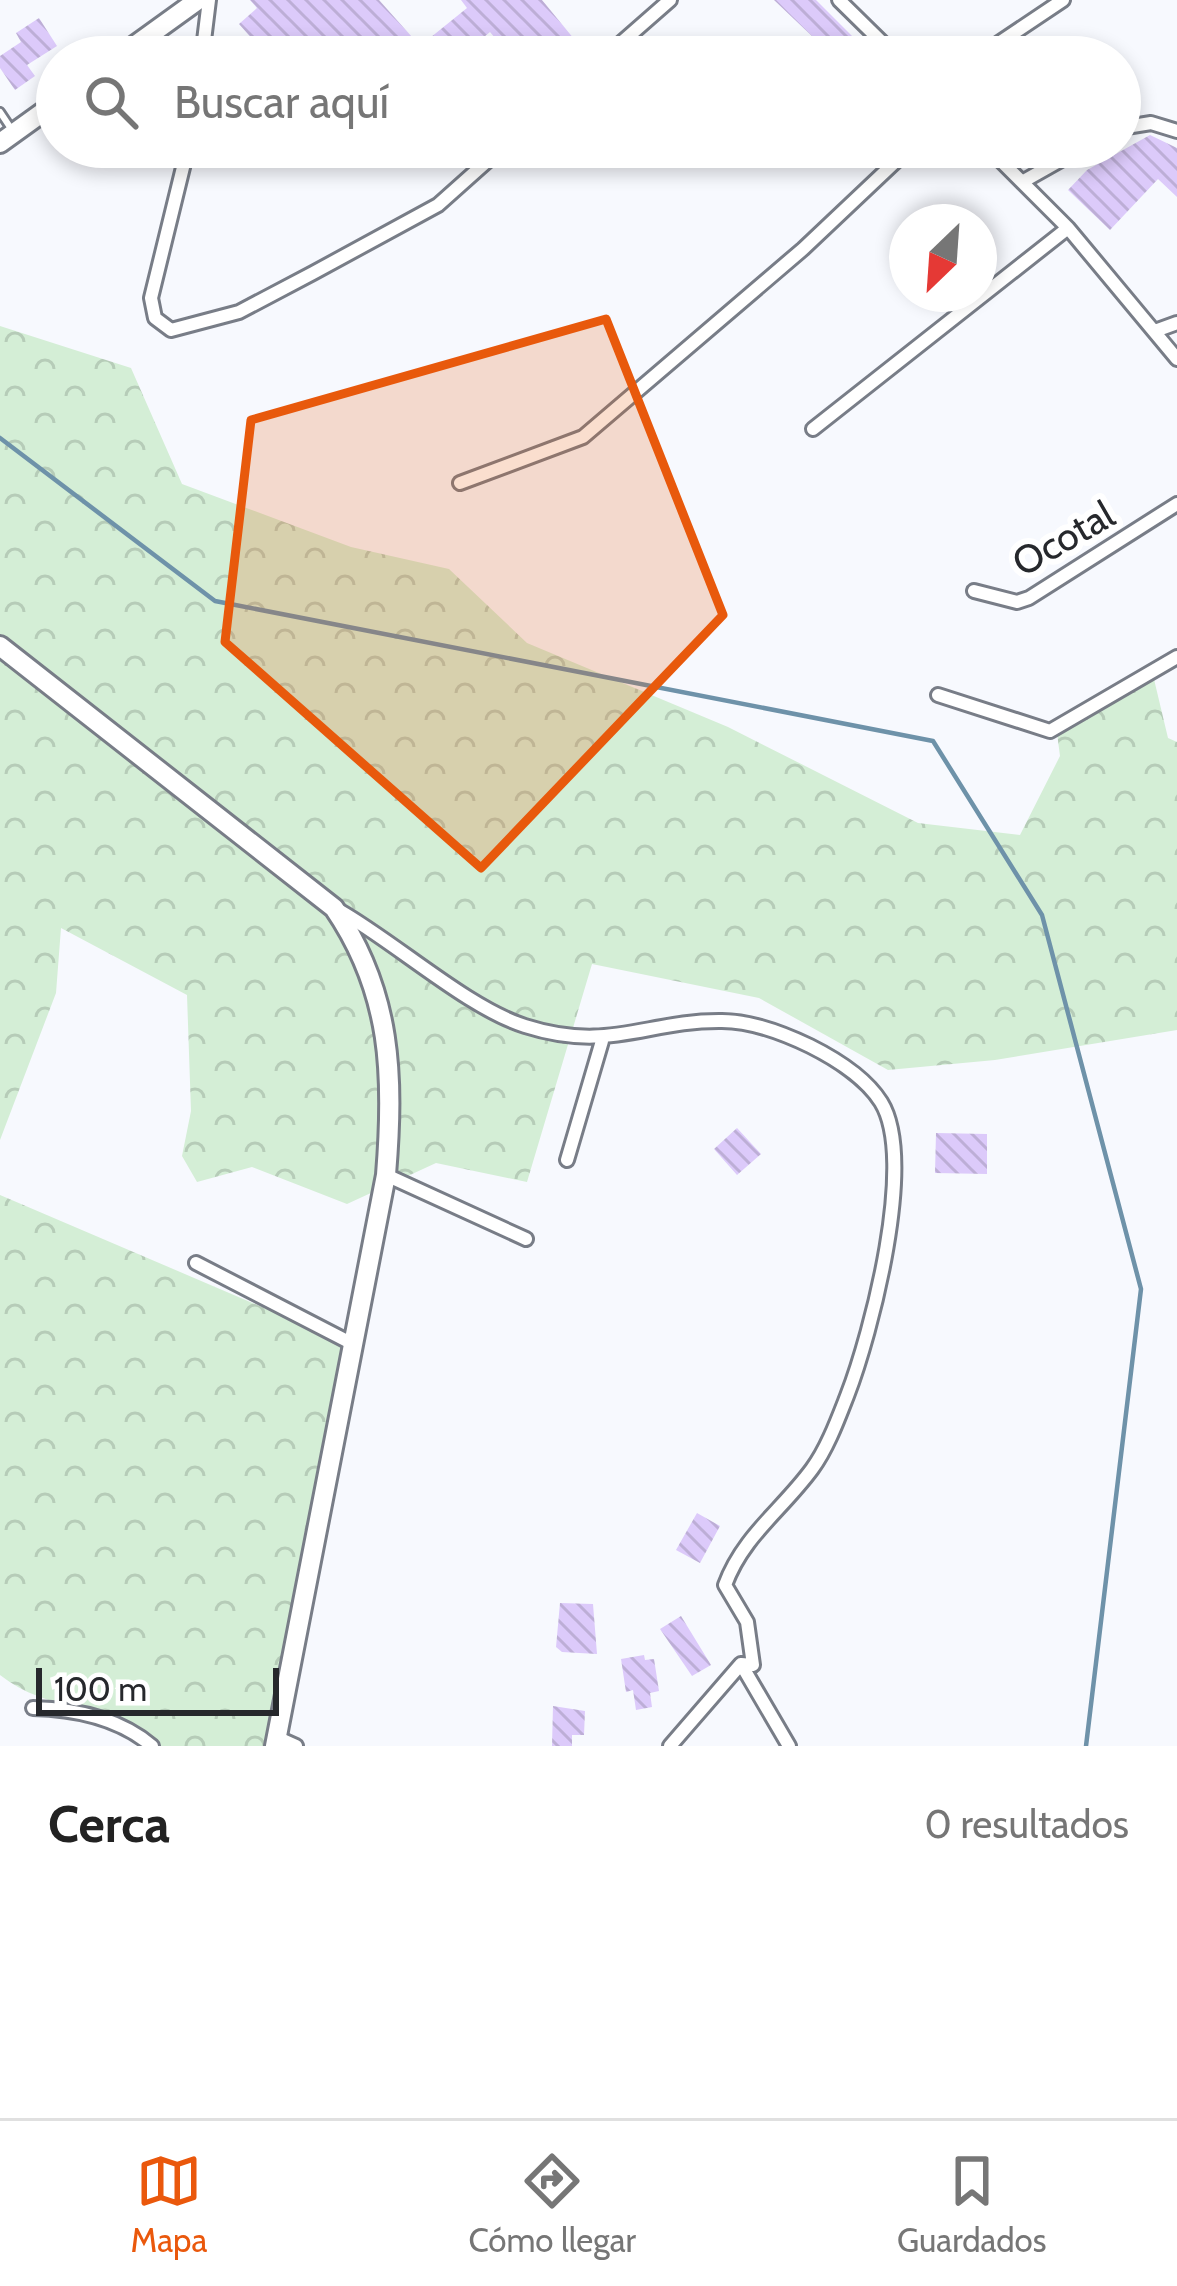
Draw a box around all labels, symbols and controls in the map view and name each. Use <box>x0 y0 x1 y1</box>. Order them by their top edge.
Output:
search box <box>36 36 1141 168</box>
icon: search <box>78 69 144 135</box>
text: Buscar aquí <box>174 75 389 129</box>
north arrow <box>889 204 997 312</box>
street label: Ocotal <box>1004 490 1122 586</box>
scale bar <box>36 1662 279 1715</box>
text: 100 m <box>54 1669 147 1709</box>
text: Cerca <box>48 1793 170 1855</box>
text: 0 resultados <box>925 1800 1129 1848</box>
tab: Mapa <box>131 2148 207 2260</box>
tab: Cómo llegar <box>468 2148 636 2260</box>
tab: Guardados <box>897 2148 1046 2260</box>

